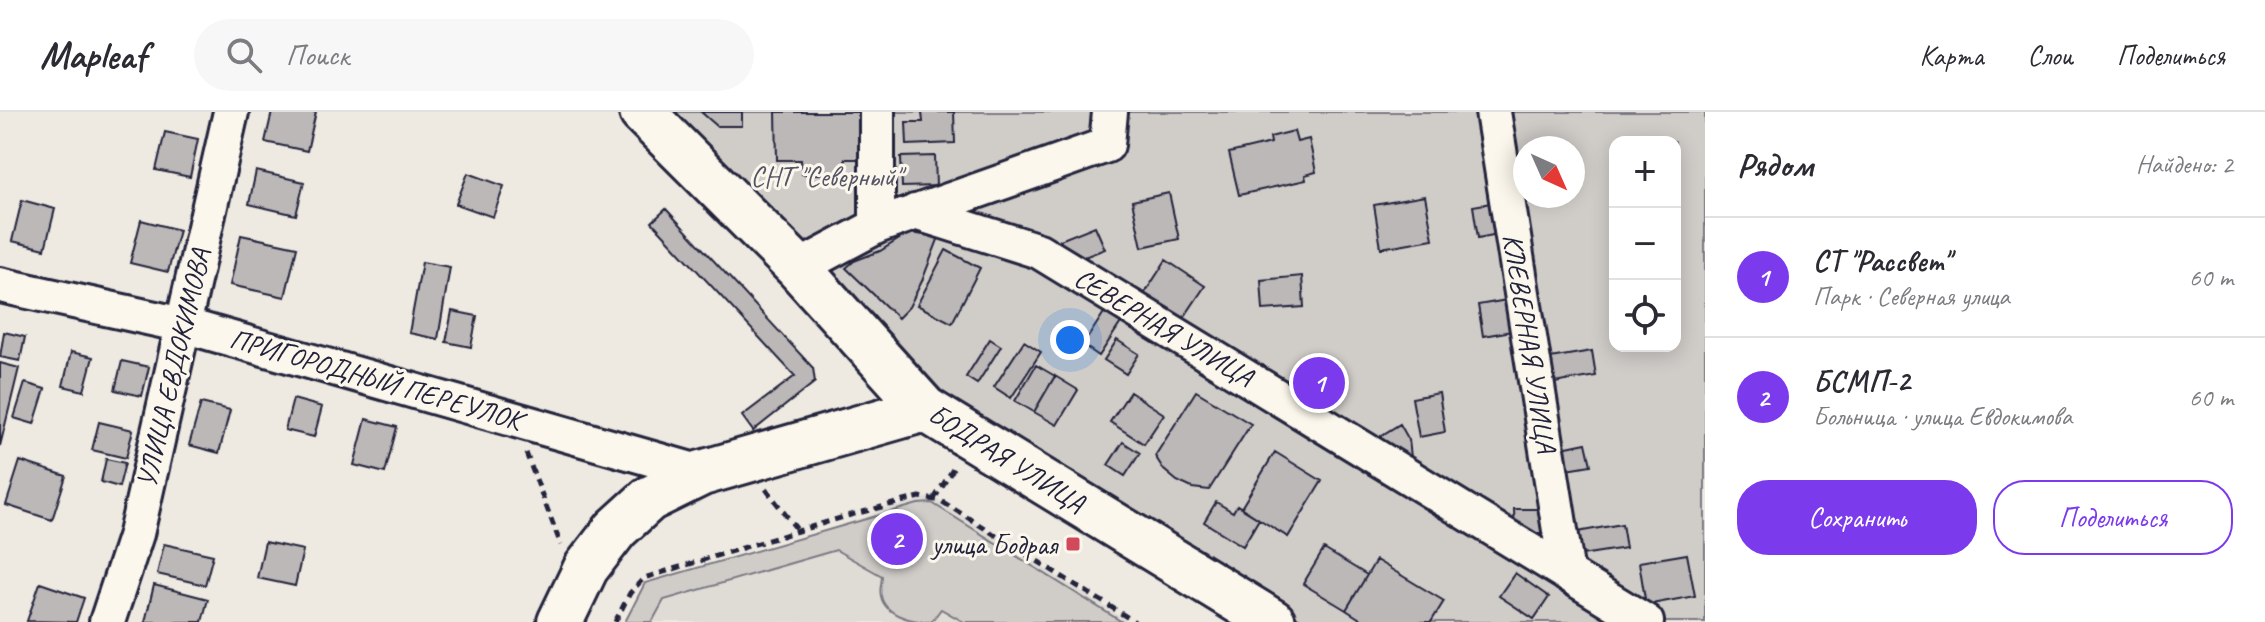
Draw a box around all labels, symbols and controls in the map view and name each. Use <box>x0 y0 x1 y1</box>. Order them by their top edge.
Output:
search box <box>194 19 754 91</box>
text: Mapleaf <box>40 32 146 79</box>
icon: search <box>222 33 266 77</box>
text: Поиск <box>286 36 349 74</box>
text: Карта <box>1920 38 1984 73</box>
text: Слои <box>2028 38 2073 73</box>
text: Поделиться <box>2117 38 2225 73</box>
north arrow <box>1513 136 1585 208</box>
map controls <box>1609 136 1681 352</box>
button: + <box>1609 136 1681 208</box>
text: Рядом <box>1737 143 1813 186</box>
text: Найдено: 2 <box>2136 148 2233 181</box>
park label: СНТ "Северный" <box>751 159 907 194</box>
button: − <box>1609 208 1681 280</box>
street label: КЛЕВЕРНАЯ УЛИЦА <box>1495 231 1565 457</box>
text: СТ "Рассвет" <box>1813 242 1950 280</box>
street label: УЛИЦА ЕВДОКИМОВА <box>128 244 218 491</box>
street label: СЕВЕРНАЯ УЛИЦА <box>1068 260 1261 395</box>
text: 1 <box>1757 261 1769 294</box>
text: 60 m <box>2189 261 2233 294</box>
button: locate <box>1609 280 1681 352</box>
text: Парк · Северная улица <box>1813 280 2010 313</box>
your location <box>1050 320 1090 360</box>
street label: ПРИГОРОДНЫЙ ПЕРЕУЛОК <box>226 321 532 439</box>
pin: 1 <box>1293 353 1345 413</box>
text: БСМП-2 <box>1813 362 1910 400</box>
text: 2 <box>1757 381 1769 414</box>
text: 60 m <box>2189 381 2233 414</box>
street label: БОДРАЯ УЛИЦА <box>922 396 1093 521</box>
text: Больница · улица Евдокимова <box>1813 400 2072 433</box>
button: Сохранить <box>1737 480 1977 555</box>
button: Поделиться <box>1993 480 2233 555</box>
pin: 2 <box>871 509 923 569</box>
place label: улица Бодрая <box>930 527 1059 562</box>
marker: улица Бодрая <box>1064 535 1082 553</box>

